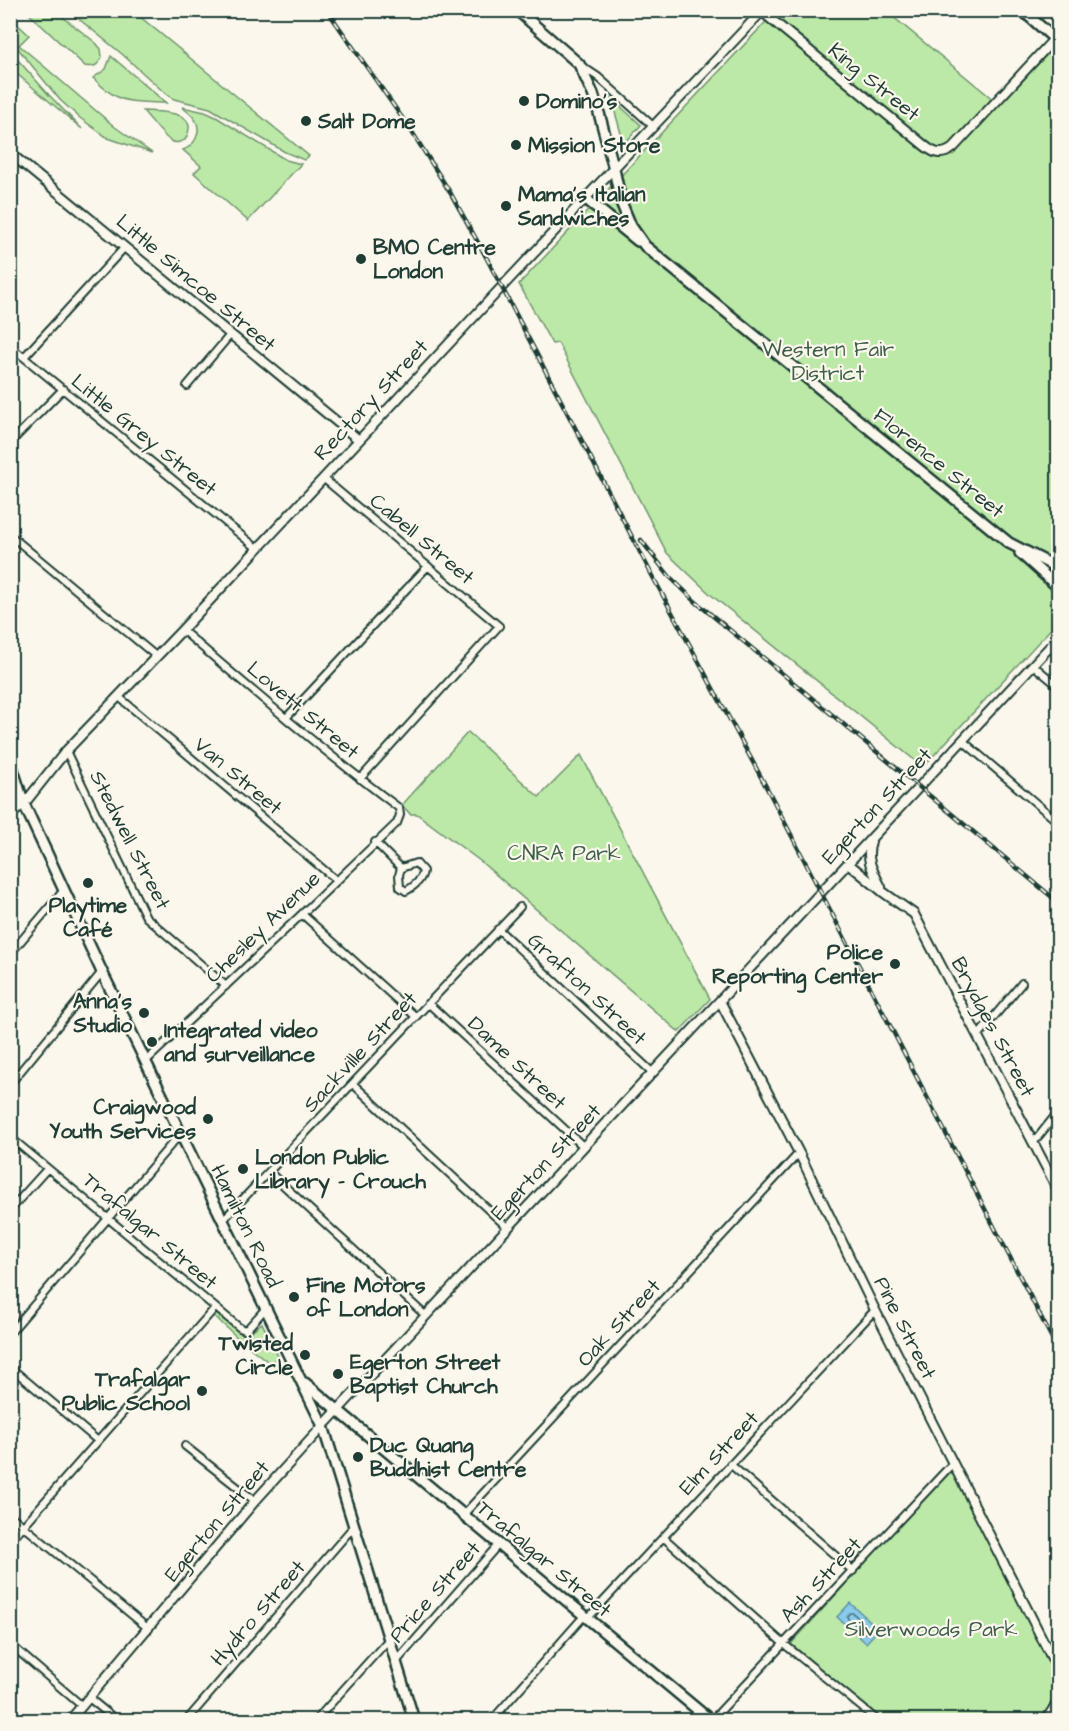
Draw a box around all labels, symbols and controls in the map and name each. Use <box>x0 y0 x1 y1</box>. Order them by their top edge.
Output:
street label: King Street <box>821 36 926 130</box>
place label: Domino's <box>536 87 618 116</box>
marker: Domino's <box>517 94 531 108</box>
place label: Salt Dome <box>317 107 416 136</box>
marker: Salt Dome <box>299 114 313 128</box>
place label: Mission Store <box>528 131 661 160</box>
marker: Mission Store <box>509 138 523 152</box>
place label: Mama's Italian Sandwiches <box>517 180 646 233</box>
marker: Mama's Italian Sandwiches <box>499 199 513 213</box>
street label: Little Simcoe Street <box>110 207 282 359</box>
place label: BMO Centre London <box>373 233 497 286</box>
marker: BMO Centre London <box>354 252 368 266</box>
street label: Rectory Street <box>307 333 437 468</box>
park label: Western Fair District <box>762 335 894 388</box>
street label: Little Grey Street <box>64 367 223 505</box>
street label: Florence Street <box>867 401 1011 525</box>
street label: Cabell Street <box>363 487 481 592</box>
street label: Lovett Street <box>241 654 366 766</box>
street label: Van Street <box>187 730 289 822</box>
street label: Egerton Street <box>815 741 941 872</box>
street label: Stedwell Street <box>83 766 178 915</box>
park label: CNRA Park <box>507 839 621 868</box>
street label: Chesley Avenue <box>199 864 328 991</box>
marker: Playtime Café <box>81 876 95 890</box>
place label: Playtime Café <box>49 891 128 944</box>
street label: Grafton Street <box>521 926 653 1052</box>
place label: Police Reporting Center <box>712 938 884 993</box>
street label: Brydges Street <box>942 952 1042 1104</box>
marker: Police Reporting Center <box>888 957 902 971</box>
street label: Sackville Street <box>296 985 424 1119</box>
place label: Anna's Studio <box>73 987 132 1040</box>
marker: Anna's Studio <box>137 1006 151 1020</box>
street label: Dame Street <box>461 1010 573 1117</box>
place label: Integrated video and surveillance <box>163 1016 318 1069</box>
marker: Integrated video and surveillance <box>145 1035 159 1049</box>
place label: Craigwood Youth Services <box>49 1093 196 1146</box>
street label: Egerton Street <box>484 1097 610 1228</box>
marker: Craigwood Youth Services <box>201 1112 215 1126</box>
place label: London Public Library - Crouch <box>255 1143 426 1199</box>
street label: Hamilton Road <box>204 1160 288 1293</box>
marker: London Public Library - Crouch <box>236 1162 250 1176</box>
street label: Trafalgar Street <box>75 1166 224 1298</box>
place label: Fine Motors of London <box>306 1271 426 1324</box>
street label: Oak Street <box>571 1272 668 1373</box>
street label: Pine Street <box>867 1272 943 1385</box>
marker: Fine Motors of London <box>287 1290 301 1304</box>
place label: Twisted Circle <box>218 1329 294 1382</box>
marker: Twisted Circle <box>298 1348 312 1362</box>
place label: Egerton Street Baptist Church <box>350 1348 501 1402</box>
place label: Trafalgar Public School <box>62 1365 191 1418</box>
marker: Egerton Street Baptist Church <box>331 1367 345 1381</box>
marker: Trafalgar Public School <box>195 1384 209 1398</box>
street label: Elm Street <box>672 1404 766 1501</box>
place label: Duc Quang Buddhist Centre <box>370 1431 527 1484</box>
marker: Duc Quang Buddhist Centre <box>351 1450 365 1464</box>
street label: Egerton Street <box>158 1454 278 1589</box>
street label: Trafalgar Street <box>469 1494 618 1626</box>
street label: Ash Street <box>774 1530 869 1629</box>
street label: Price Street <box>383 1535 488 1649</box>
street label: Hydro Street <box>204 1553 314 1673</box>
park label: Silverwoods Park <box>845 1615 1017 1644</box>

